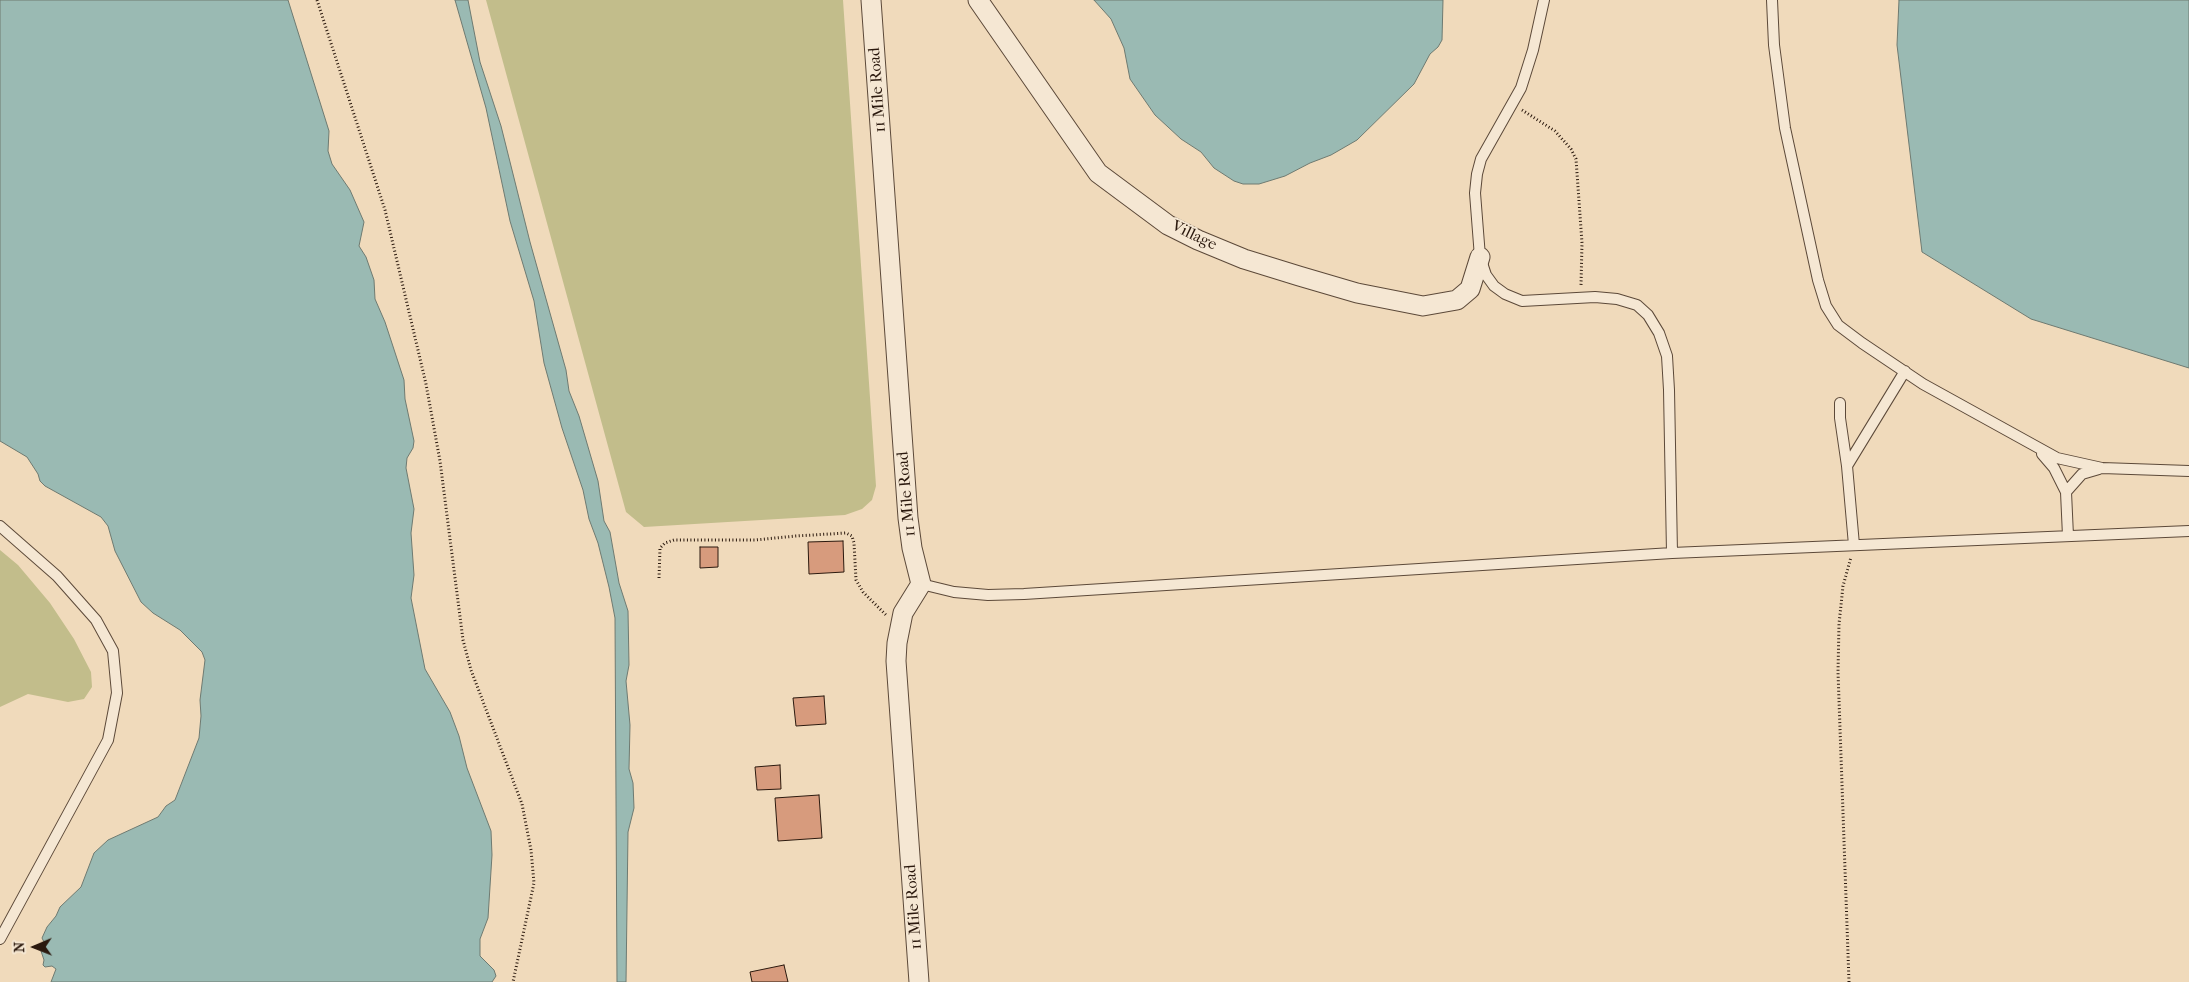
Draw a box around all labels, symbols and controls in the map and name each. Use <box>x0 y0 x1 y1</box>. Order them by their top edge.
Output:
street label: 11 Mile Road <box>865 47 891 133</box>
street label: Village <box>1168 217 1220 255</box>
street label: 11 Mile Road <box>894 451 920 537</box>
street label: 11 Mile Road <box>901 864 927 950</box>
north arrow <box>10 922 60 972</box>
text: N <box>11 942 28 953</box>

